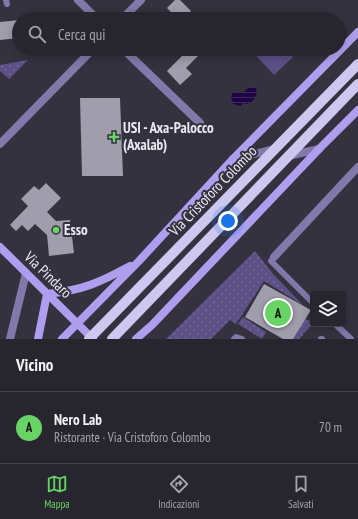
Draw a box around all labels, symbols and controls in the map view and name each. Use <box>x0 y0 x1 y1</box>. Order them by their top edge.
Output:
search box <box>12 12 346 56</box>
icon: search <box>26 23 48 45</box>
text: Cerca qui <box>58 25 106 44</box>
place label: USI - Axa-Palocco (Axalab) <box>123 118 214 154</box>
marker: USI - Axa-Palocco (Axalab) <box>108 131 120 143</box>
street label: Via Cristoforo Colombo <box>164 141 261 241</box>
your location <box>218 211 238 231</box>
place label: Esso <box>64 220 88 239</box>
marker: Esso <box>51 225 61 235</box>
street label: Via Pindaro <box>20 247 76 302</box>
map controls <box>310 291 346 327</box>
button: layers <box>310 291 346 327</box>
pin: A <box>265 298 291 328</box>
text: Vicino <box>16 354 53 376</box>
text: Nero Lab <box>54 410 102 429</box>
text: A <box>26 419 32 436</box>
text: 70 m <box>319 419 342 436</box>
text: Ristorante · Via Cristoforo Colombo <box>54 429 211 446</box>
tab: Mappa <box>44 473 70 511</box>
tab: Indicazioni <box>158 473 199 511</box>
tab: Salvati <box>288 473 314 511</box>

